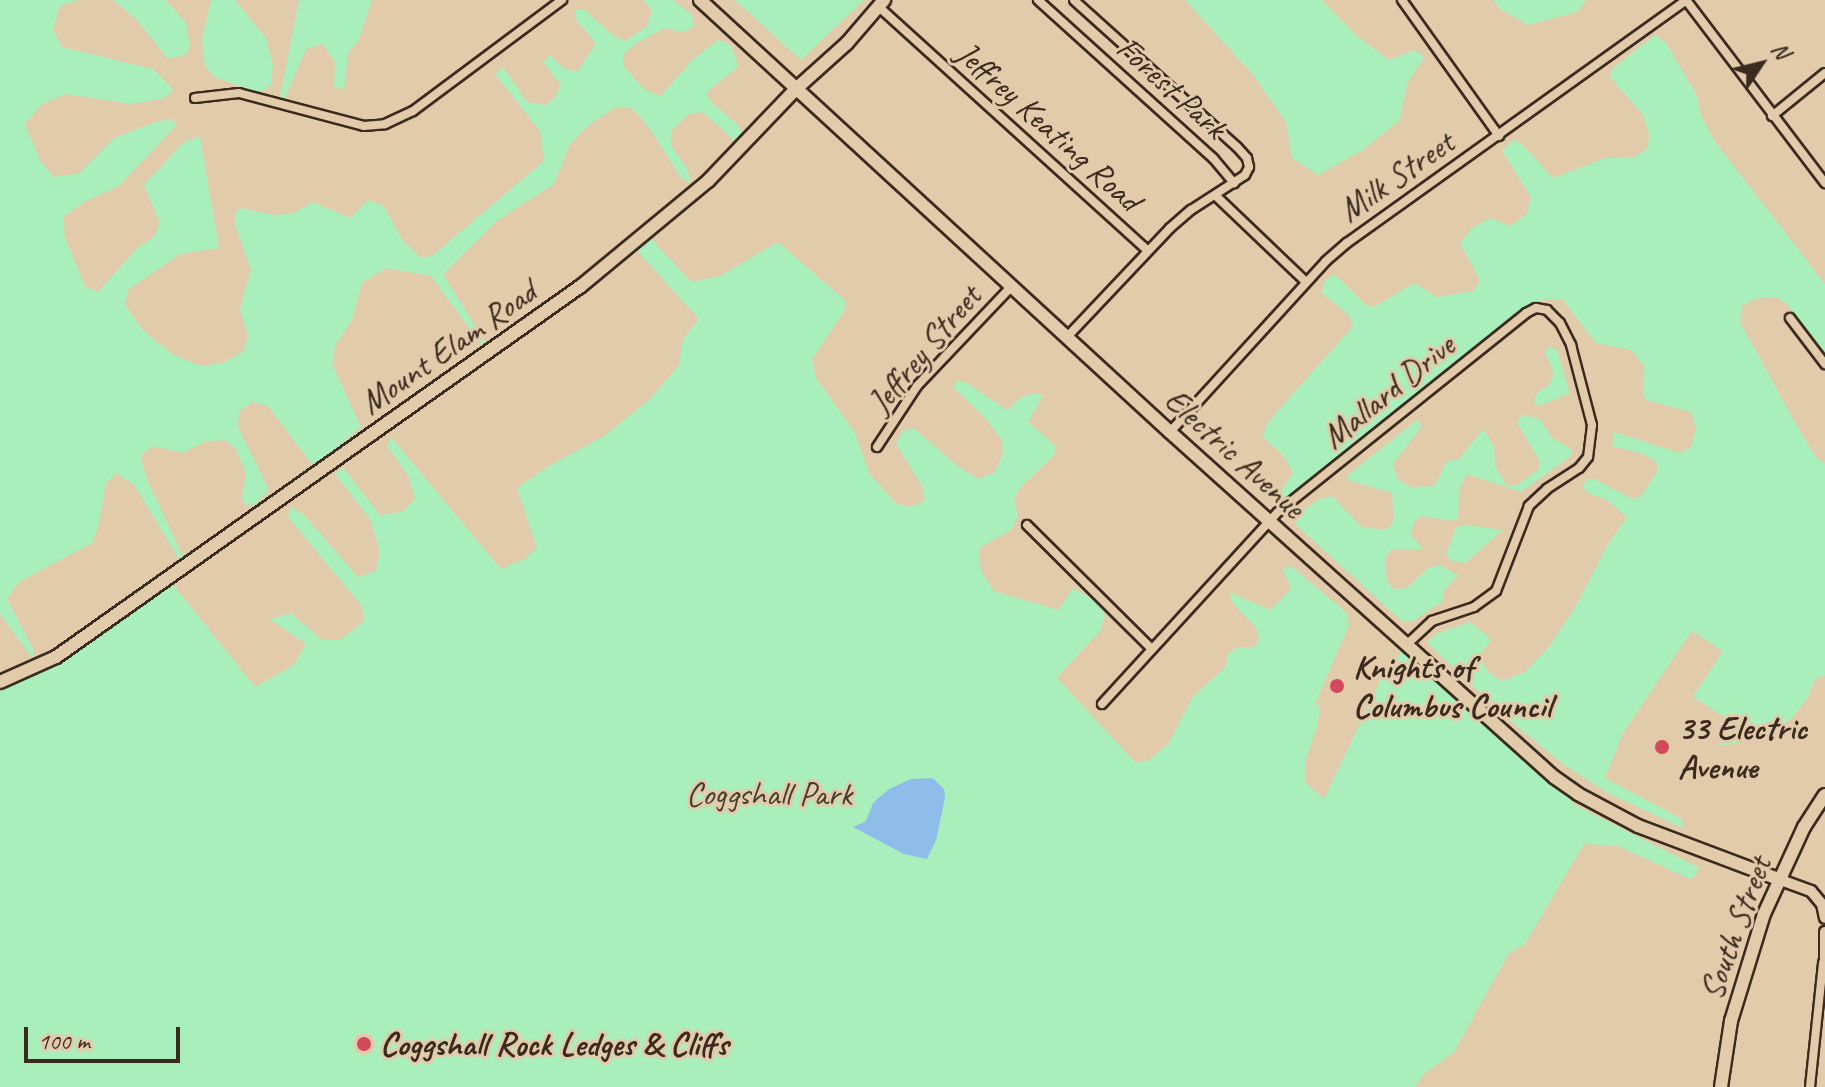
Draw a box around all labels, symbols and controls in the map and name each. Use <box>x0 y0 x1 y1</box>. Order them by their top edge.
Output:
north arrow <box>1721 24 1801 104</box>
street label: Forest Park <box>1108 27 1236 147</box>
street label: Jeffrey Keating Road <box>949 33 1149 219</box>
text: N <box>1765 37 1796 64</box>
street label: Milk Street <box>1330 122 1462 230</box>
street label: Mount Elam Road <box>351 271 545 423</box>
street label: Jeffrey Street <box>858 276 990 422</box>
street label: Mallard Drive <box>1313 325 1463 457</box>
street label: Electric Avenue <box>1156 379 1314 527</box>
place label: Knights of Columbus Council <box>1353 646 1550 726</box>
marker: Knights of Columbus Council <box>1328 677 1346 695</box>
place label: 33 Electric Avenue <box>1678 707 1807 786</box>
marker: 33 Electric Avenue <box>1653 738 1671 756</box>
park label: Coggshall Park <box>686 774 852 814</box>
street label: South Street <box>1690 851 1780 1005</box>
scale bar <box>28 1011 184 1061</box>
place label: Coggshall Rock Ledges & Cliffs <box>380 1024 728 1064</box>
text: 100 m <box>38 1026 90 1056</box>
marker: Coggshall Rock Ledges & Cliffs <box>355 1035 373 1053</box>

